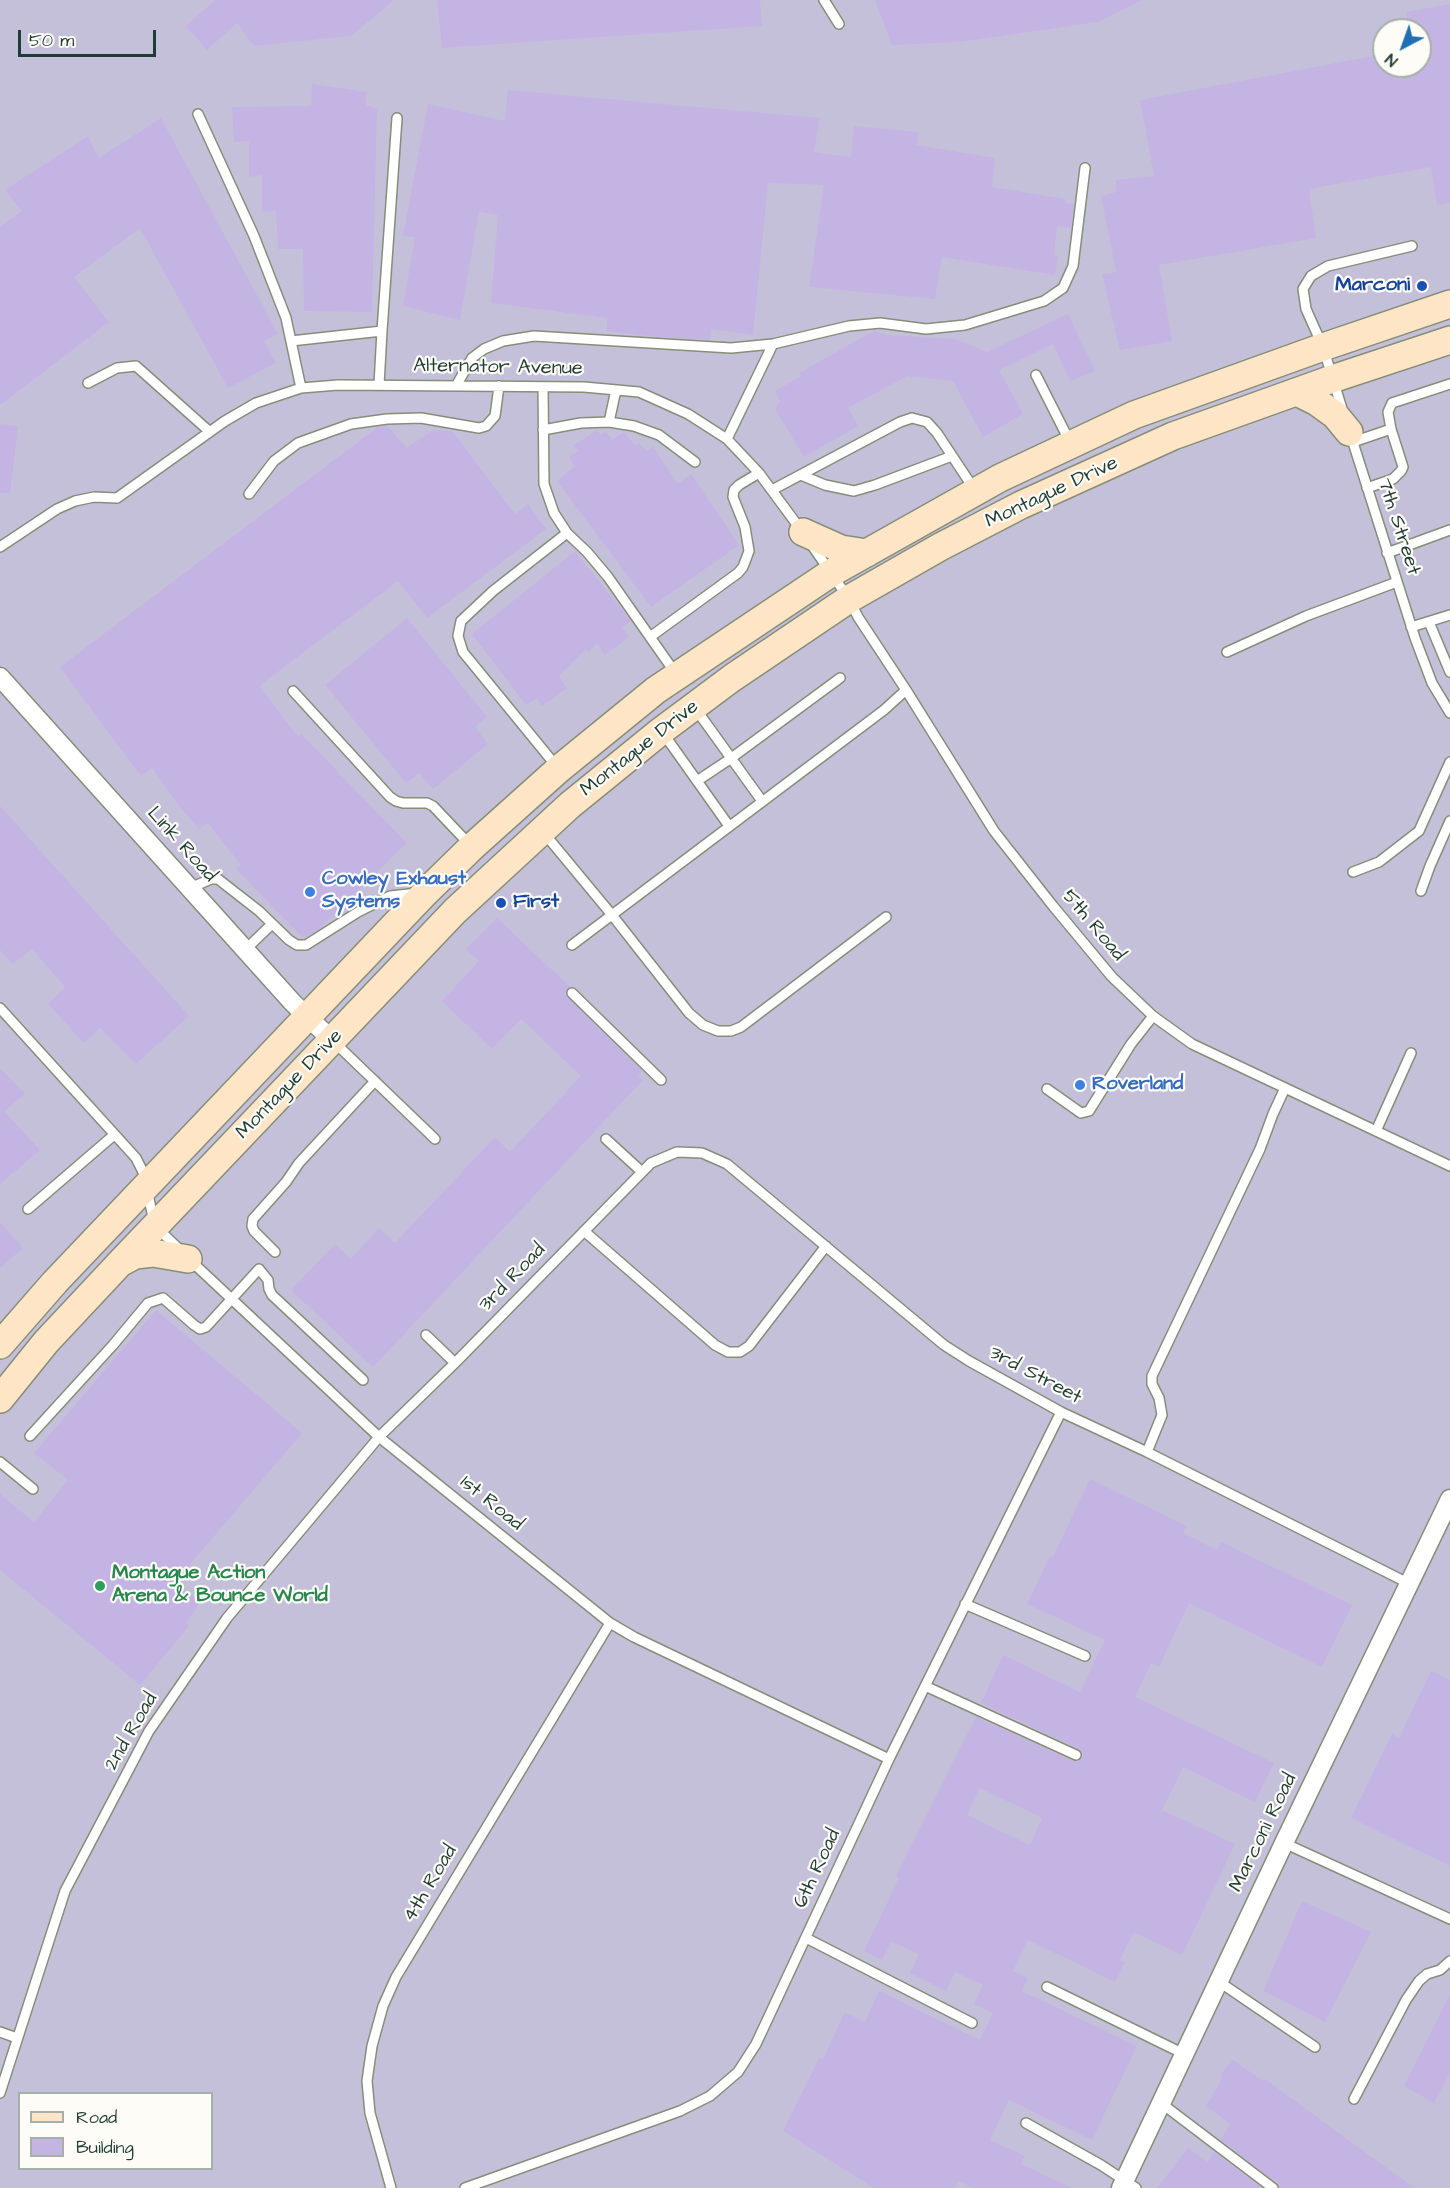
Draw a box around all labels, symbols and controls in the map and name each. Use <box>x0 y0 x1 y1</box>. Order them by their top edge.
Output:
scale bar <box>21 18 159 56</box>
north arrow <box>1372 18 1432 78</box>
text: 50 m <box>29 28 74 53</box>
text: N <box>1381 48 1403 72</box>
place label: Marconi <box>1335 274 1410 298</box>
marker: Marconi <box>1415 279 1429 293</box>
street label: Alternator Avenue <box>413 355 583 381</box>
street label: Montague Drive <box>982 452 1122 534</box>
street label: 7th Street <box>1371 476 1425 578</box>
street label: Montague Drive <box>576 695 704 803</box>
street label: Link Road <box>141 802 221 888</box>
place label: Cowley Exhaust Systems <box>322 868 466 915</box>
marker: Cowley Exhaust Systems <box>303 885 317 899</box>
street label: 5th Road <box>1056 885 1130 967</box>
place label: First <box>513 891 559 915</box>
marker: First <box>494 896 508 910</box>
street label: Montague Drive <box>232 1025 348 1145</box>
place label: Roverland <box>1092 1073 1183 1097</box>
marker: Roverland <box>1073 1078 1087 1092</box>
street label: 3rd Road <box>475 1239 551 1317</box>
street label: 3rd Street <box>985 1342 1085 1410</box>
street label: 1st Road <box>454 1471 528 1537</box>
place label: Montague Action Arena & Bounce World <box>112 1562 328 1609</box>
marker: Montague Action Arena & Bounce World <box>93 1579 107 1593</box>
street label: 2nd Road <box>100 1689 164 1775</box>
street label: Marconi Road <box>1225 1770 1303 1896</box>
street label: 6th Road <box>789 1826 847 1912</box>
street label: 4th Road <box>399 1841 463 1927</box>
legend <box>18 2092 213 2170</box>
text: Road <box>76 2105 117 2130</box>
text: Building <box>76 2135 134 2160</box>

